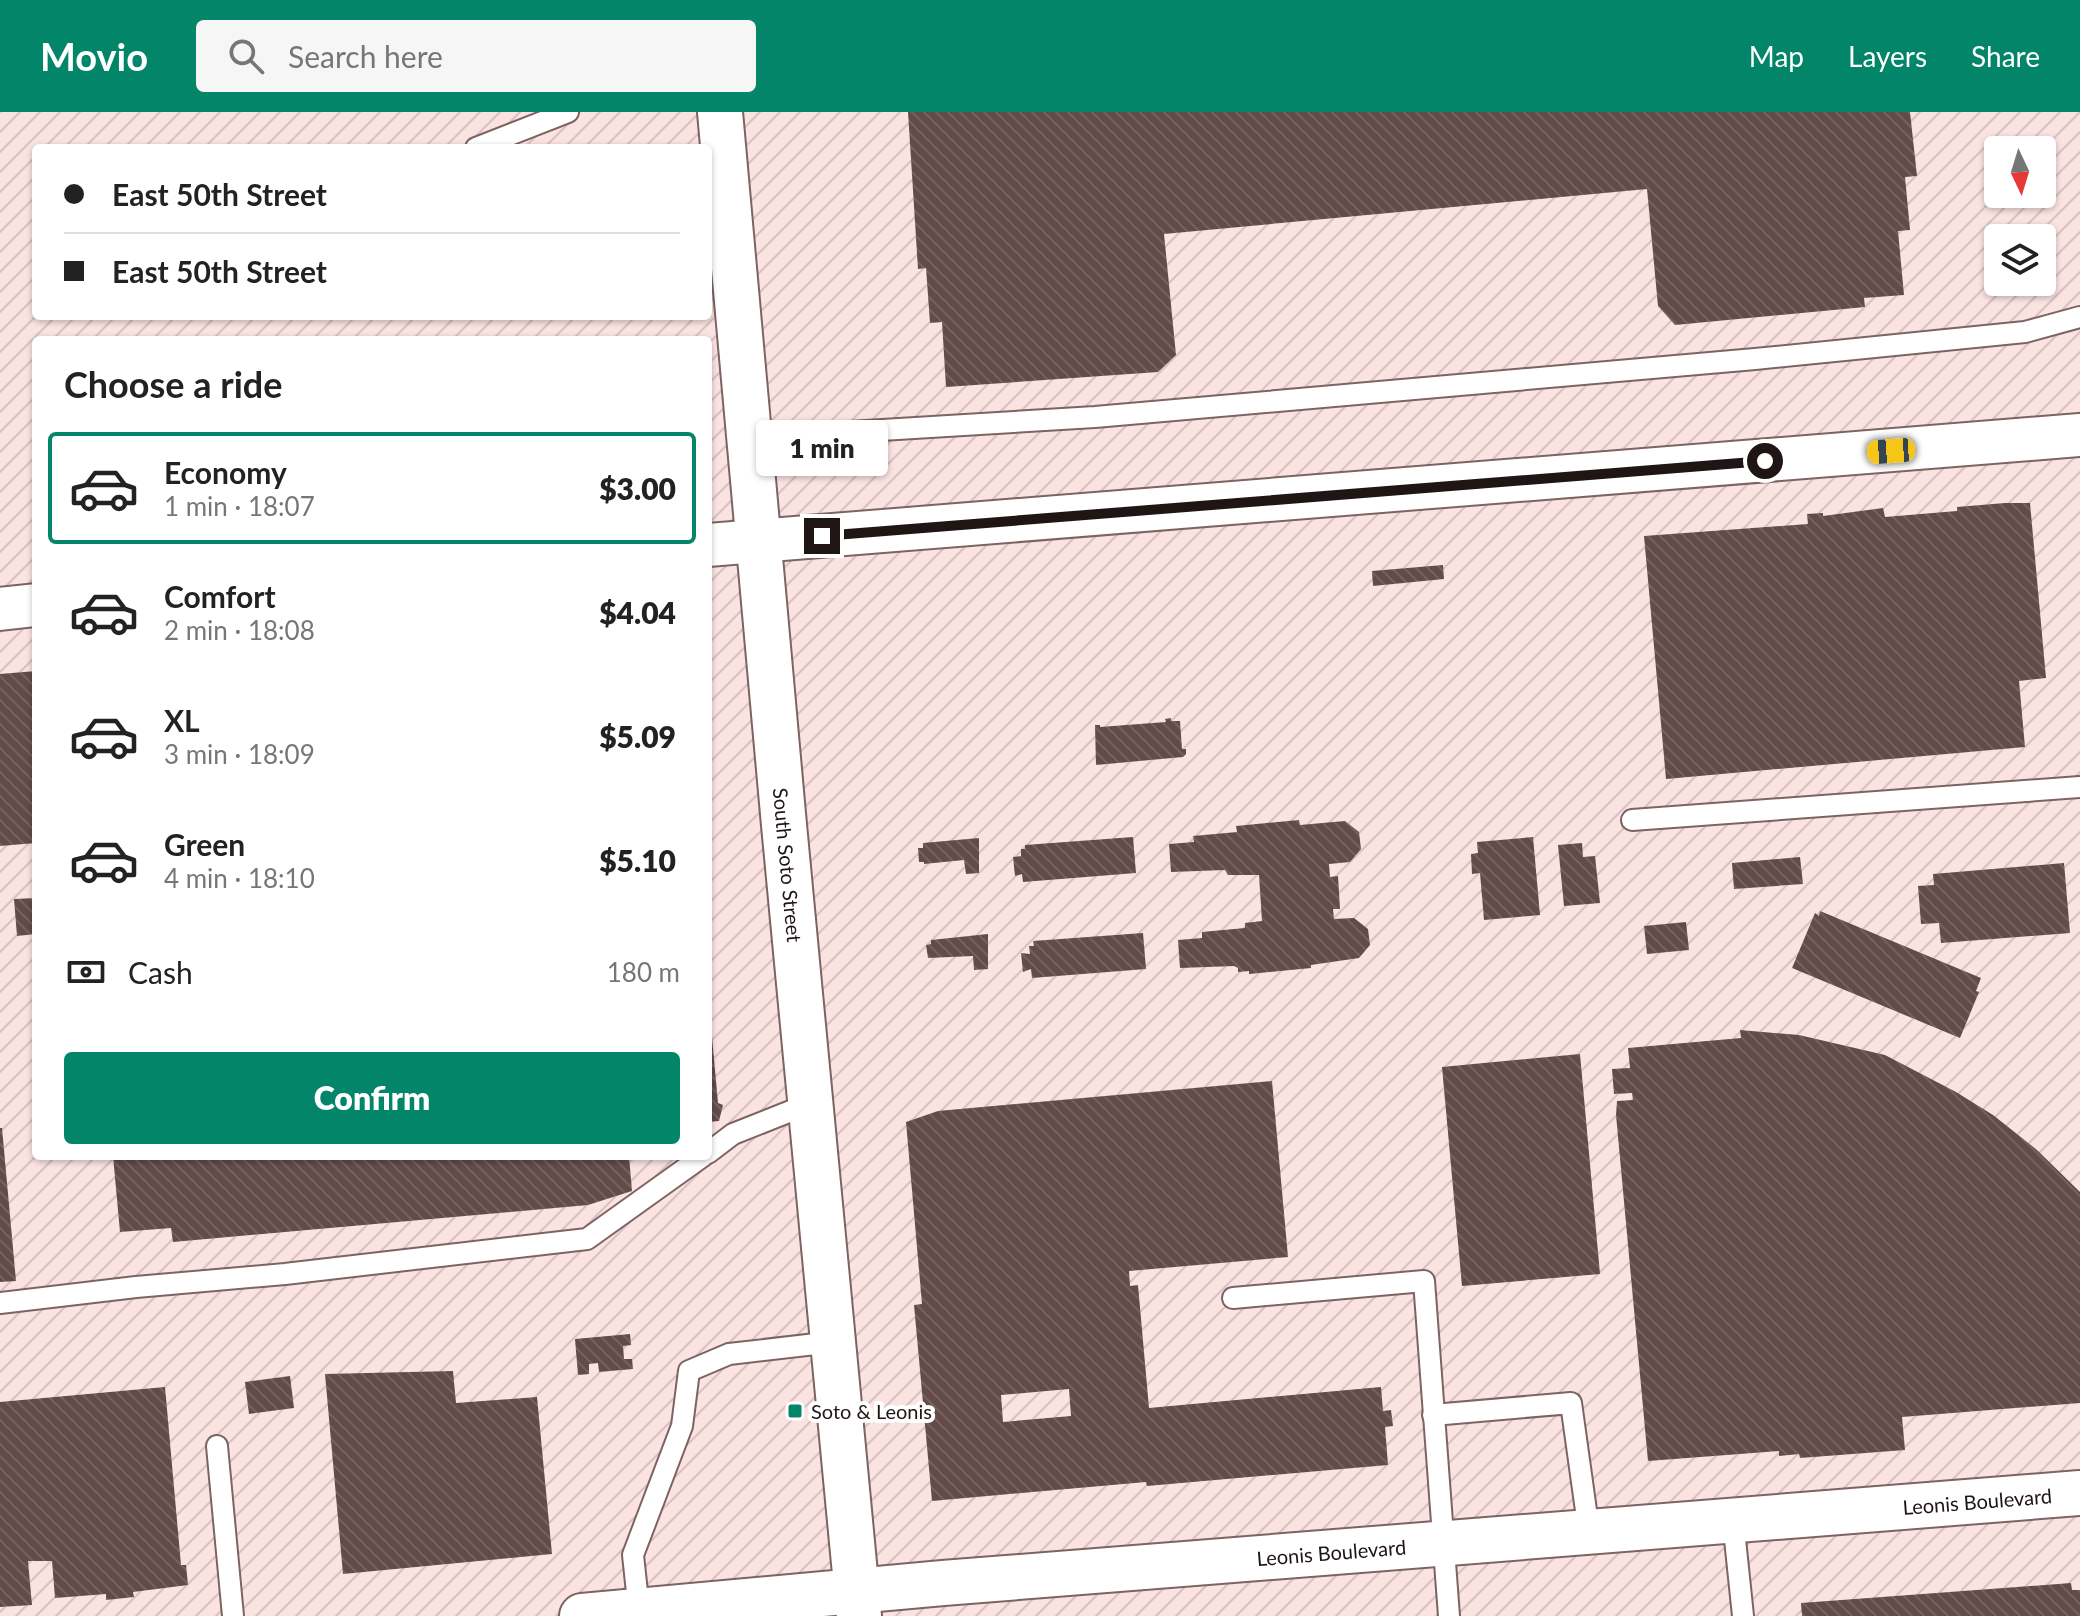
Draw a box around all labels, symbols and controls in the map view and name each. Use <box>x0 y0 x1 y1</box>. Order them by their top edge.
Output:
search box <box>196 20 756 92</box>
text: Movio <box>40 33 148 79</box>
icon: search <box>224 34 268 78</box>
text: Search here <box>288 38 443 74</box>
text: Map <box>1749 39 1804 73</box>
text: Layers <box>1848 39 1927 73</box>
text: Share <box>1971 39 2040 73</box>
north arrow <box>1984 136 2056 208</box>
map controls <box>1984 136 2056 296</box>
text: East 50th Street <box>112 176 327 212</box>
button: layers <box>1984 224 2056 296</box>
text: East 50th Street <box>112 253 327 289</box>
text: Choose a ride <box>64 362 283 406</box>
callout: 1 min <box>756 420 888 476</box>
text: 1 min <box>790 432 854 464</box>
car <box>1866 437 1916 465</box>
route start <box>1747 443 1783 479</box>
icon: car <box>68 452 140 524</box>
text: Economy <box>164 454 287 490</box>
text: $3.00 <box>599 470 676 506</box>
text: 1 min · 18:07 <box>164 490 315 522</box>
route end <box>804 518 840 554</box>
icon: car <box>68 576 140 648</box>
text: Comfort <box>164 578 276 614</box>
text: $4.04 <box>599 594 676 630</box>
text: 2 min · 18:08 <box>164 614 315 646</box>
icon: car <box>68 700 140 772</box>
text: XL <box>164 702 200 738</box>
text: $5.09 <box>599 718 676 754</box>
text: 3 min · 18:09 <box>164 738 315 770</box>
street label: South Soto Street <box>769 787 807 943</box>
icon: car <box>68 824 140 896</box>
text: Green <box>164 826 245 862</box>
text: $5.10 <box>599 842 676 878</box>
text: 4 min · 18:10 <box>164 862 315 894</box>
icon: cash <box>64 950 108 994</box>
text: Cash <box>128 954 193 990</box>
text: 180 m <box>607 956 680 988</box>
button: Confirm <box>64 1052 680 1144</box>
place label: Soto & Leonis <box>811 1399 932 1423</box>
marker: Soto & Leonis <box>786 1402 804 1420</box>
street label: Leonis Boulevard <box>1902 1483 2053 1519</box>
street label: Leonis Boulevard <box>1256 1534 1407 1570</box>

